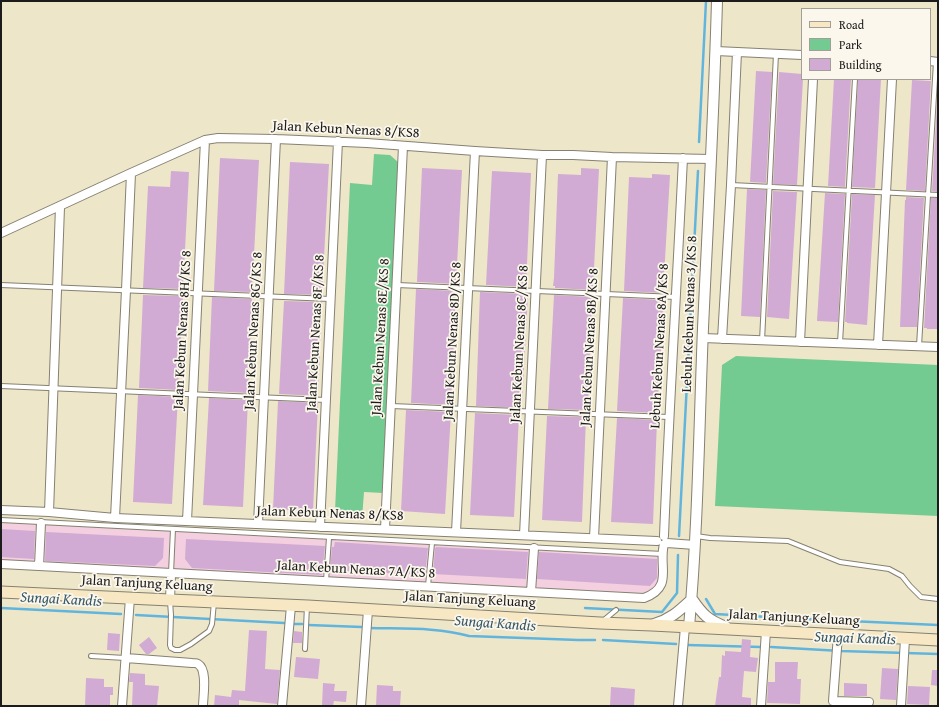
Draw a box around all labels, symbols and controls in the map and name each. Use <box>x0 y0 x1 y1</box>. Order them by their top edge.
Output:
legend <box>801 8 931 80</box>
text: Road <box>839 16 864 33</box>
text: Park <box>839 36 862 53</box>
text: Building <box>839 56 882 73</box>
street label: Jalan Kebun Nenas 8/KS8 <box>272 118 420 142</box>
street label: Lebuh Kebun Nenas 3/KS 8 <box>679 235 701 393</box>
street label: Jalan Kebun Nenas 8H/KS 8 <box>170 250 196 410</box>
street label: Jalan Kebun Nenas 8G/KS 8 <box>241 251 267 411</box>
street label: Jalan Kebun Nenas 8F/KS 8 <box>304 254 328 412</box>
street label: Jalan Kebun Nenas 8E/KS 8 <box>368 258 394 416</box>
street label: Jalan Kebun Nenas 8D/KS 8 <box>440 261 466 421</box>
street label: Lebuh Kebun Nenas 8A/KS 8 <box>647 263 673 429</box>
street label: Jalan Kebun Nenas 8C/KS 8 <box>507 265 533 423</box>
street label: Jalan Kebun Nenas 8B/KS 8 <box>577 268 603 426</box>
street label: Jalan Kebun Nenas 8/KS8 <box>256 503 404 525</box>
street label: Jalan Kebun Nenas 7A/KS 8 <box>276 557 436 583</box>
street label: Jalan Tanjung Keluang <box>81 572 213 596</box>
street label: Jalan Tanjung Keluang <box>404 588 536 612</box>
water label: Sungai Kandis <box>20 589 102 611</box>
street label: Jalan Tanjung Keluang <box>728 606 860 630</box>
water label: Sungai Kandis <box>454 612 536 636</box>
water label: Sungai Kandis <box>814 629 896 649</box>

